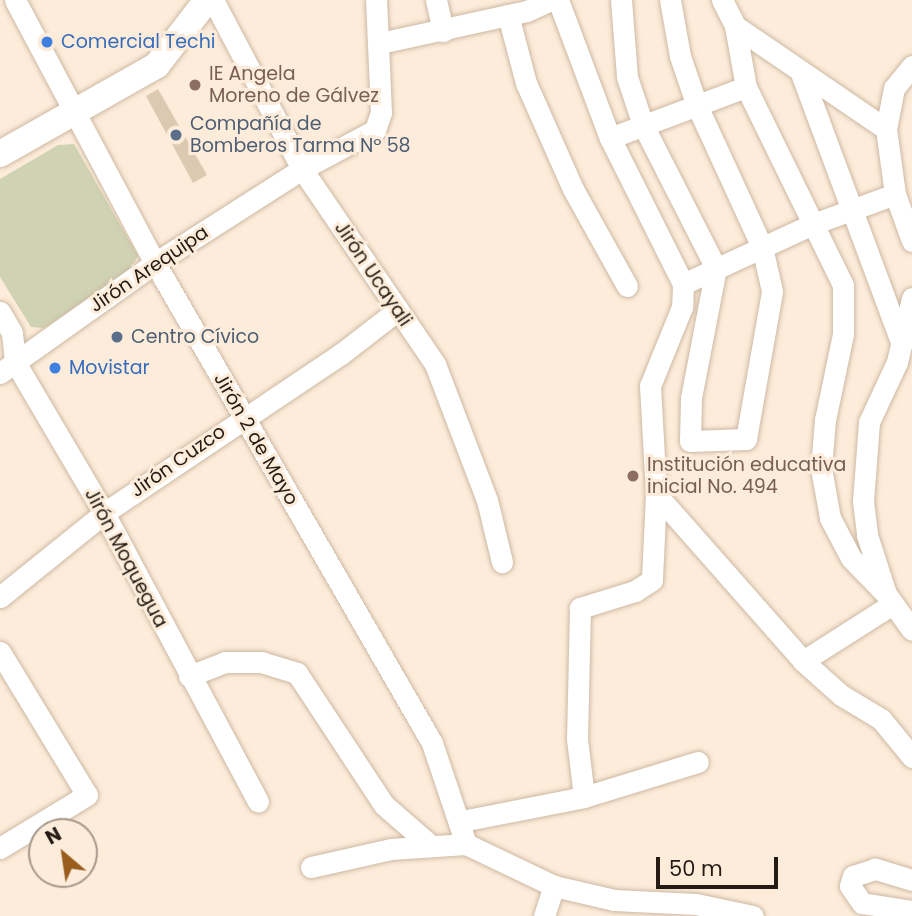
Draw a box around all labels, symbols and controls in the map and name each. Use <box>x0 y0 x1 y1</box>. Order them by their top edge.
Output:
place label: Comercial Techi <box>61 31 215 53</box>
marker: Comercial Techi <box>39 34 55 50</box>
place label: IE Angela Moreno de Gálvez <box>209 63 379 107</box>
marker: IE Angela Moreno de Gálvez <box>187 77 203 93</box>
place label: Compañía de Bomberos Tarma Nº 58 <box>190 113 411 157</box>
marker: Compañía de Bomberos Tarma Nº 58 <box>168 127 184 143</box>
street label: Jirón Ucayali <box>330 217 416 331</box>
street label: Jirón Arequipa <box>85 221 213 317</box>
place label: Centro Cívico <box>131 326 259 348</box>
marker: Centro Cívico <box>109 329 125 345</box>
place label: Movistar <box>69 357 150 379</box>
marker: Movistar <box>47 360 63 376</box>
street label: Jirón 2 de Mayo <box>209 369 303 509</box>
street label: Jirón Cuzco <box>126 420 230 502</box>
place label: Institución educativa inicial No. 494 <box>647 454 846 498</box>
marker: Institución educativa inicial No. 494 <box>625 468 641 484</box>
street label: Jirón Moquegua <box>80 484 172 632</box>
north arrow <box>28 818 98 888</box>
text: N <box>41 821 66 851</box>
scale bar <box>660 842 782 886</box>
text: 50 m <box>669 854 723 883</box>

